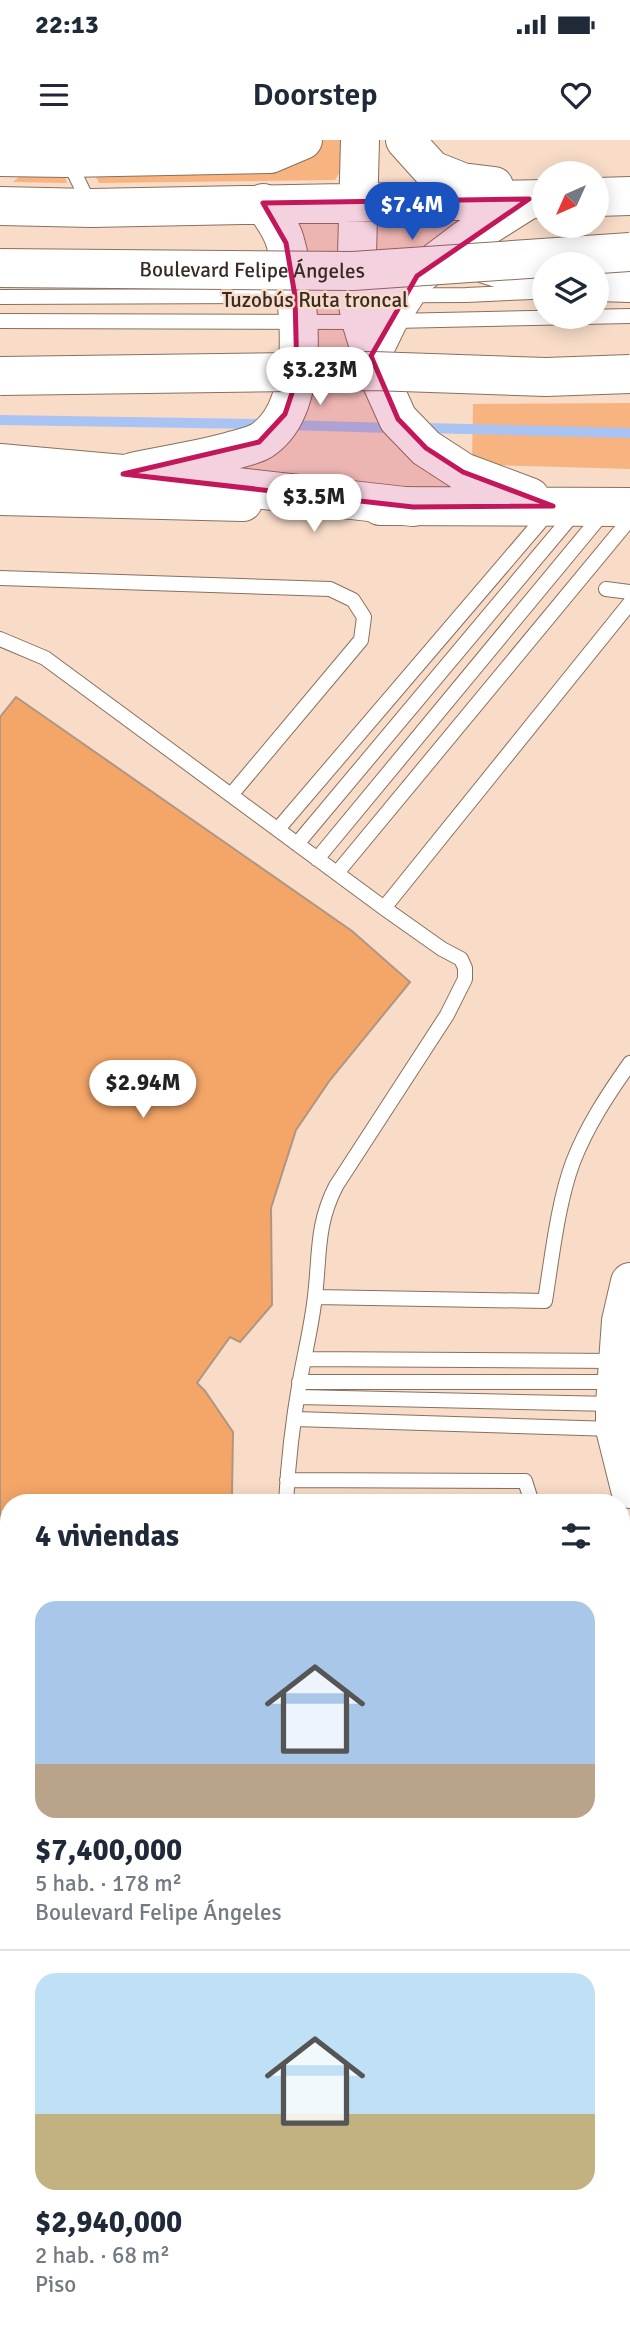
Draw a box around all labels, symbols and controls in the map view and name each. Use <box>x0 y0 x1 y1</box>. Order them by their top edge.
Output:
text: 22:13 <box>35 9 99 41</box>
text: Doorstep <box>252 75 378 114</box>
icon: menu <box>35 76 73 114</box>
icon: heart <box>557 76 595 114</box>
north arrow <box>532 161 609 238</box>
map controls <box>532 161 609 329</box>
pin: $7.4M <box>363 182 461 242</box>
text: $7.4M <box>380 190 444 219</box>
button: layers <box>532 252 609 329</box>
street label: Boulevard Felipe Ángeles <box>139 256 366 284</box>
street label: Tuzobús Ruta troncal <box>222 287 408 313</box>
pin: $3.23M <box>263 348 377 407</box>
text: $3.23M <box>282 355 358 384</box>
pin: $3.5M <box>265 474 363 534</box>
text: $3.5M <box>282 482 346 511</box>
pin: $2.94M <box>86 1060 200 1120</box>
text: $2.94M <box>105 1068 181 1097</box>
icon: filters <box>557 1517 595 1555</box>
text: 4 viviendas <box>35 1518 179 1555</box>
icon: home <box>252 1646 378 1772</box>
text: $7,400,000 <box>35 1832 182 1869</box>
text: 5 hab. · 178 m² <box>35 1869 182 1898</box>
text: Boulevard Felipe Ángeles <box>35 1898 282 1927</box>
icon: home <box>252 2018 378 2144</box>
text: $2,940,000 <box>35 2204 182 2241</box>
text: 2 hab. · 68 m² <box>35 2241 170 2270</box>
text: Piso <box>35 2270 76 2299</box>

